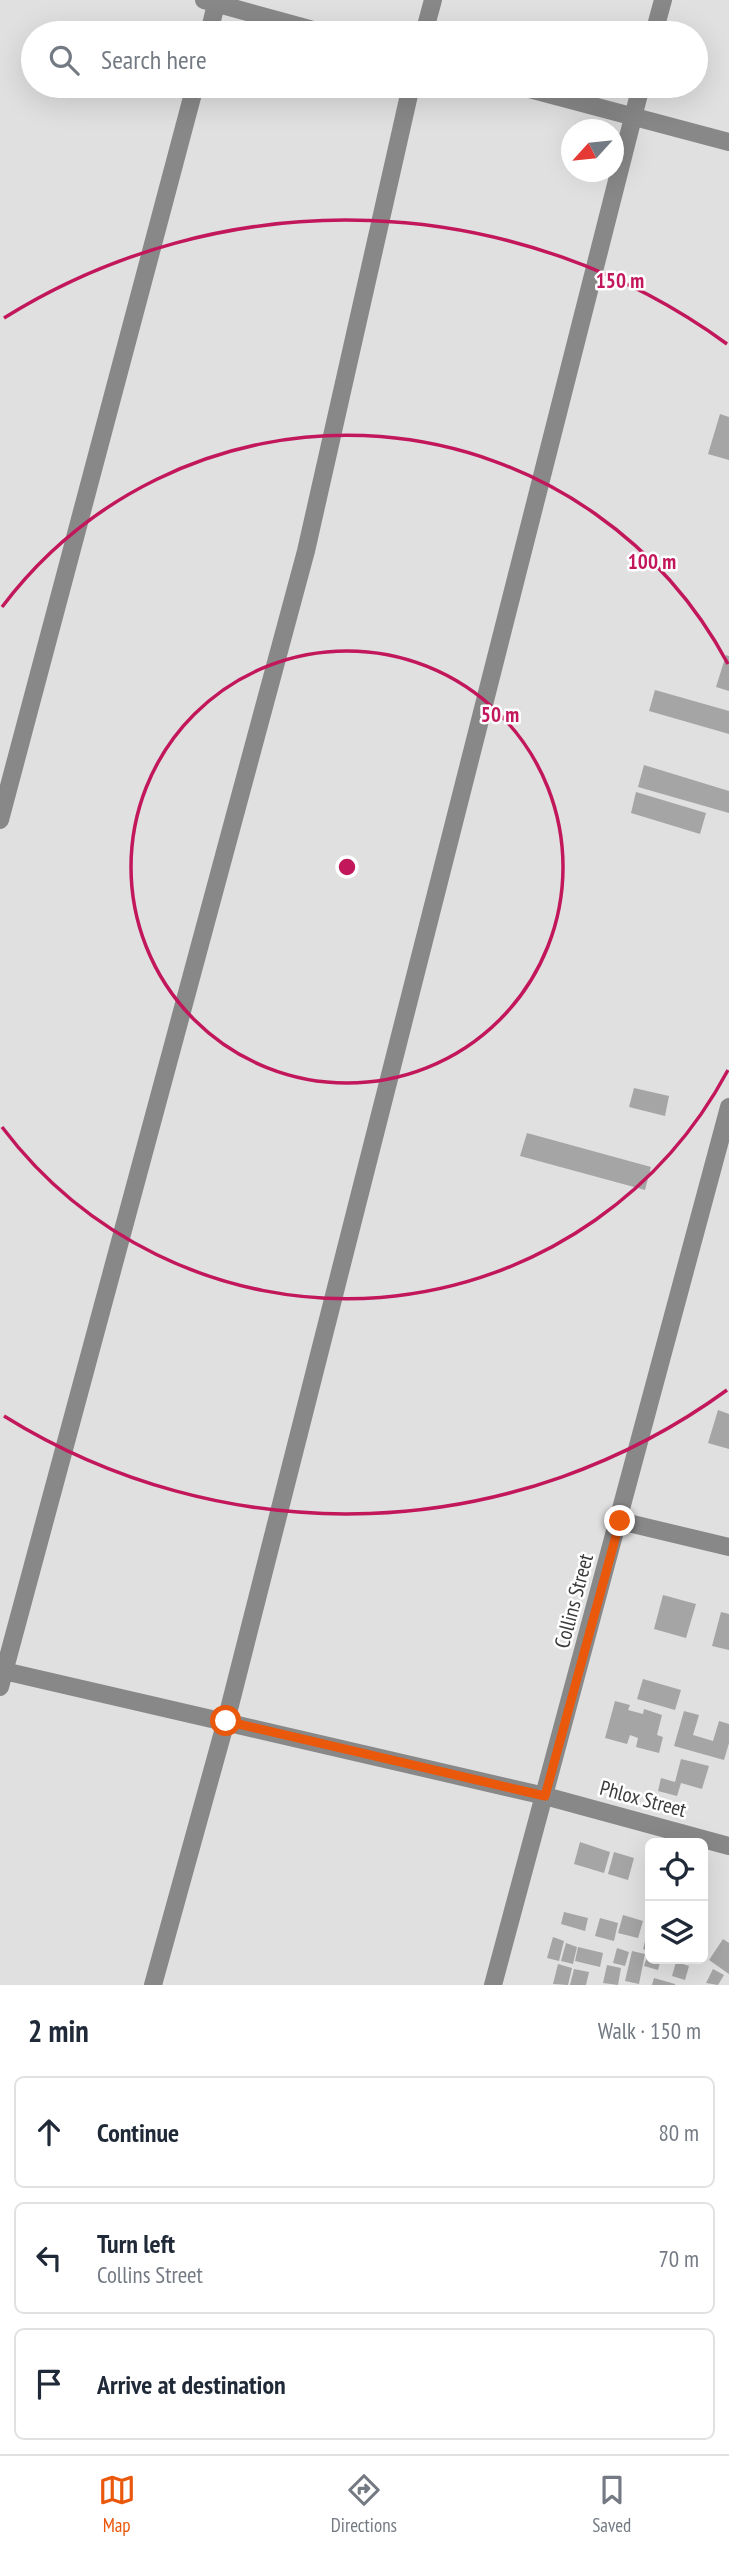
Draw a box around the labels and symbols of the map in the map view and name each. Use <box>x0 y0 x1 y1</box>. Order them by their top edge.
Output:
north arrow <box>561 119 624 182</box>
text: 150 m <box>596 267 644 294</box>
text: 100 m <box>628 548 676 575</box>
text: 50 m <box>481 701 519 728</box>
centre of rings <box>335 855 359 879</box>
route end <box>604 1505 635 1536</box>
street label: Collins Street <box>548 1550 599 1651</box>
route start <box>210 1705 241 1736</box>
street label: Phlox Street <box>597 1774 690 1823</box>

